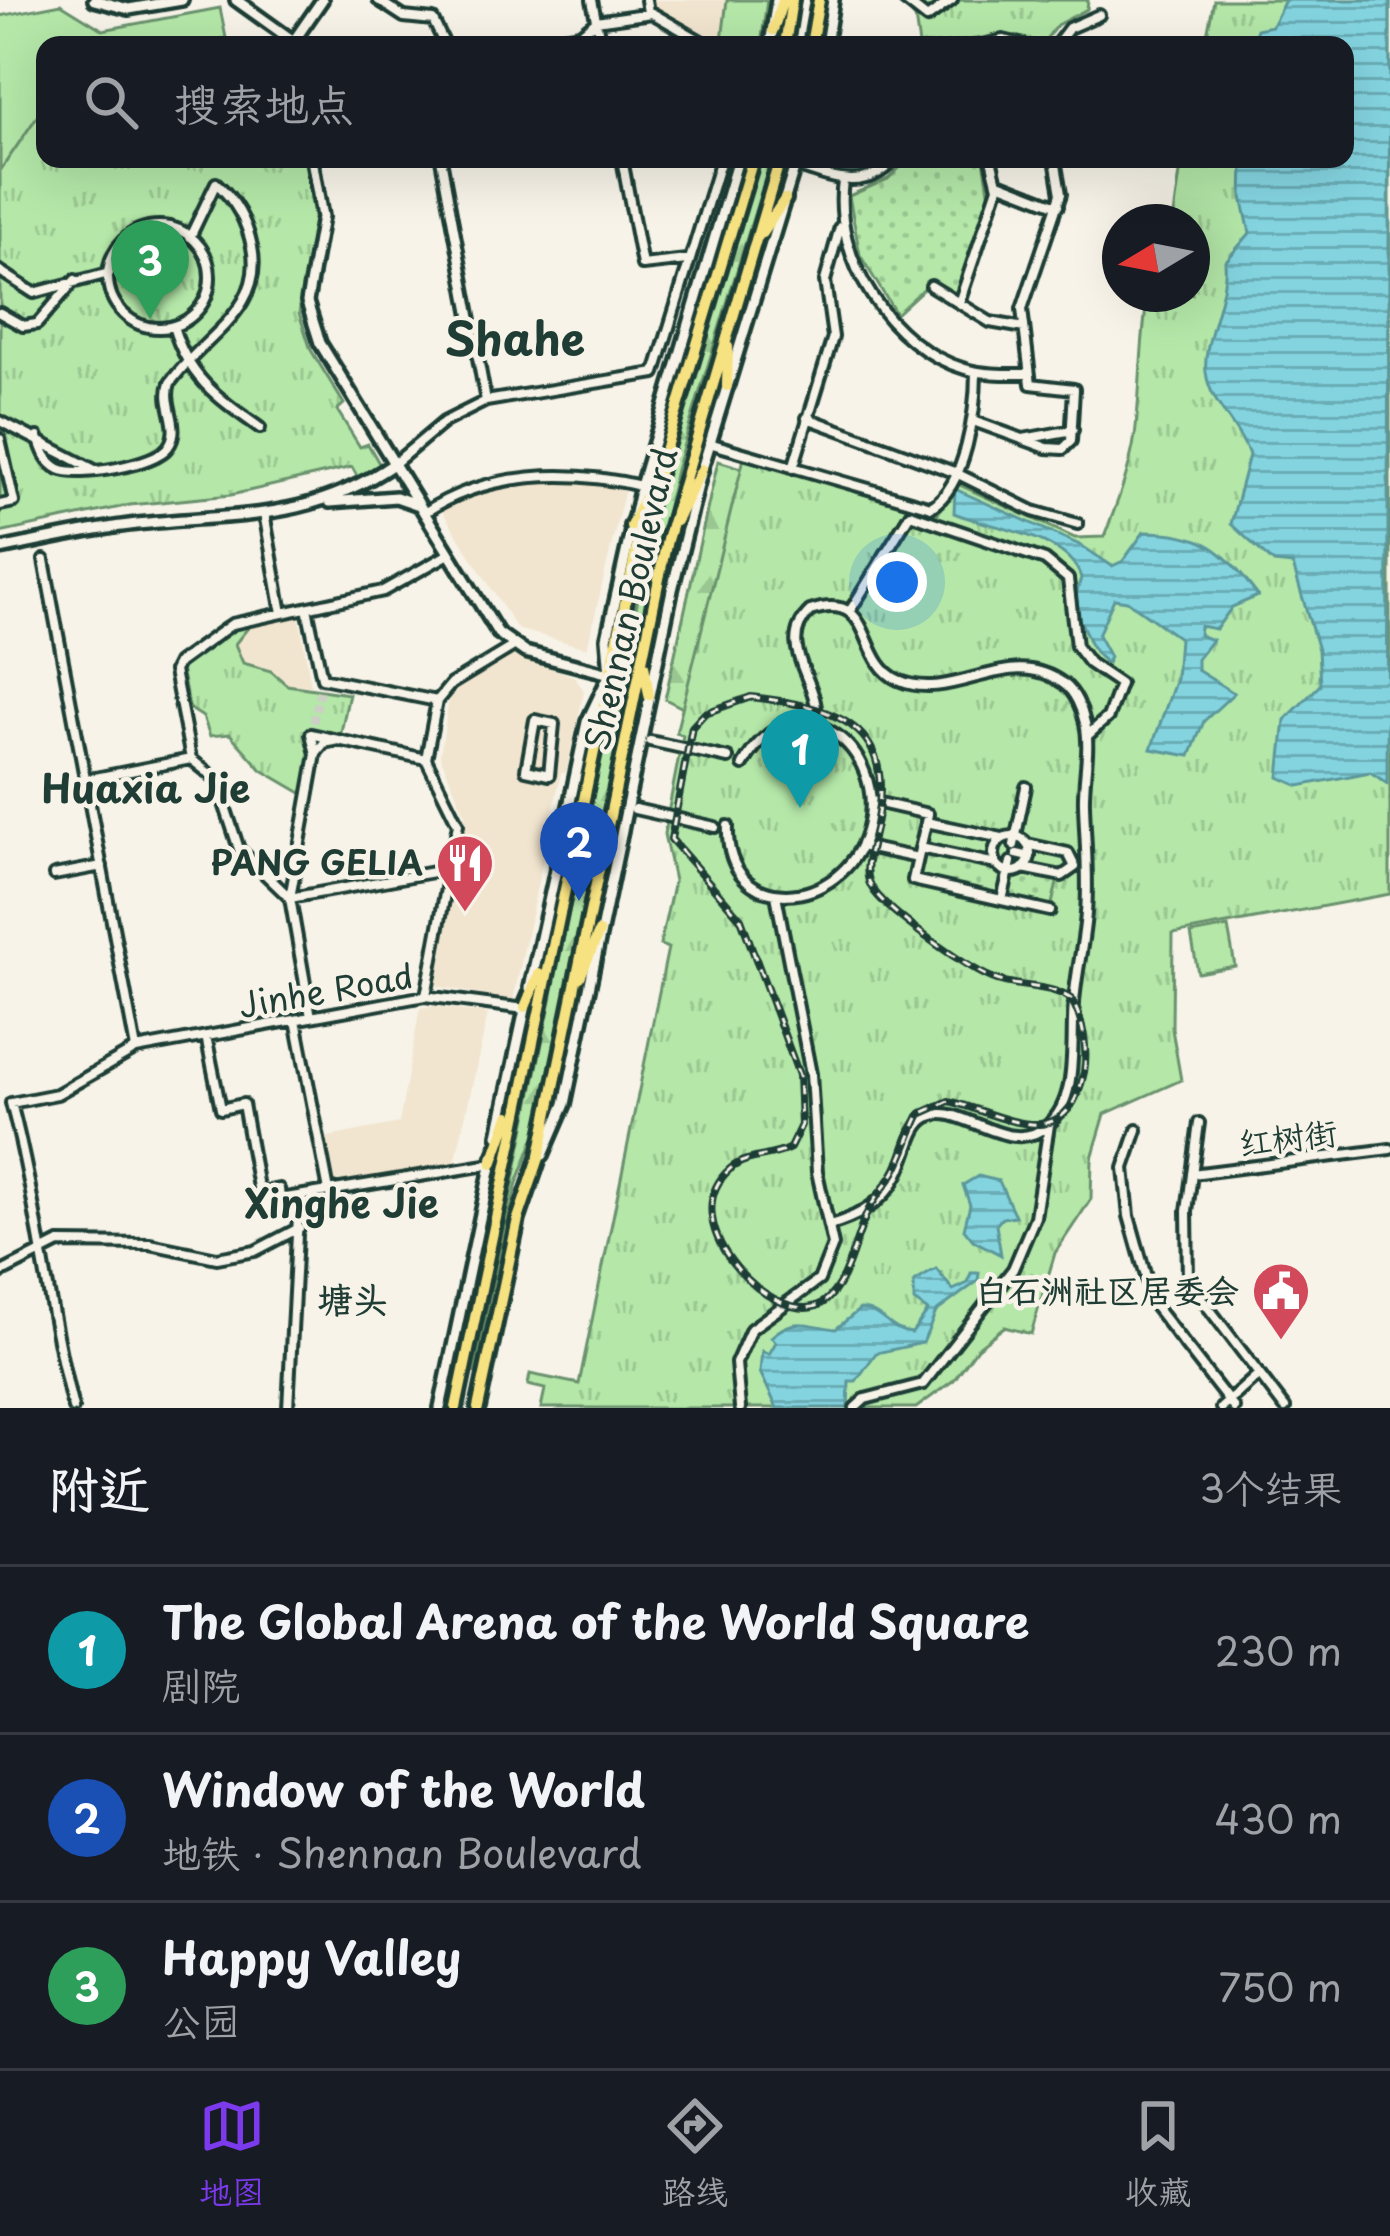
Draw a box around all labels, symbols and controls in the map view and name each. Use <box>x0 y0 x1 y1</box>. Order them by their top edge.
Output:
search box <box>36 36 1354 168</box>
text: 搜索地点 <box>174 68 354 136</box>
icon: search <box>78 69 144 135</box>
north arrow <box>1102 204 1210 312</box>
pin: 3 <box>111 220 189 319</box>
district label: Shahe <box>445 303 585 371</box>
street label: Shennan Boulevard <box>570 442 688 755</box>
your location <box>867 552 927 612</box>
pin: 1 <box>761 709 839 808</box>
district label: Huaxia Jie <box>41 757 251 816</box>
pin: 2 <box>540 802 618 901</box>
restaurant icon: PANG GELIA <box>434 832 496 914</box>
place label: PANG GELIA <box>211 836 423 886</box>
street label: Jinhe Road <box>235 949 417 1029</box>
street label: 红树街 <box>1236 1105 1340 1167</box>
district label: Xinghe Jie <box>245 1172 439 1231</box>
public building icon: 白石洲社区居委会 <box>1250 1260 1312 1342</box>
place label: 白石洲社区居委会 <box>975 1264 1239 1314</box>
district label: 塘头 <box>317 1271 389 1325</box>
text: 附近 <box>48 1448 150 1525</box>
text: 3个结果 <box>1199 1457 1342 1516</box>
text: The Global Arena of the World Square <box>162 1586 1029 1654</box>
text: 1 <box>78 1620 96 1679</box>
text: 230 m <box>1215 1620 1342 1679</box>
text: 剧院 <box>162 1654 240 1713</box>
text: Window of the World <box>162 1754 645 1822</box>
text: 2 <box>73 1788 101 1847</box>
text: 430 m <box>1215 1788 1342 1847</box>
text: 地铁 · Shennan Boulevard <box>162 1822 642 1881</box>
text: Happy Valley <box>162 1922 461 1990</box>
text: 3 <box>74 1956 100 2015</box>
text: 750 m <box>1219 1956 1342 2015</box>
text: 公园 <box>162 1990 240 2049</box>
tab: 地图 <box>199 2093 265 2215</box>
tab: 路线 <box>662 2093 728 2215</box>
tab: 收藏 <box>1125 2093 1191 2215</box>

